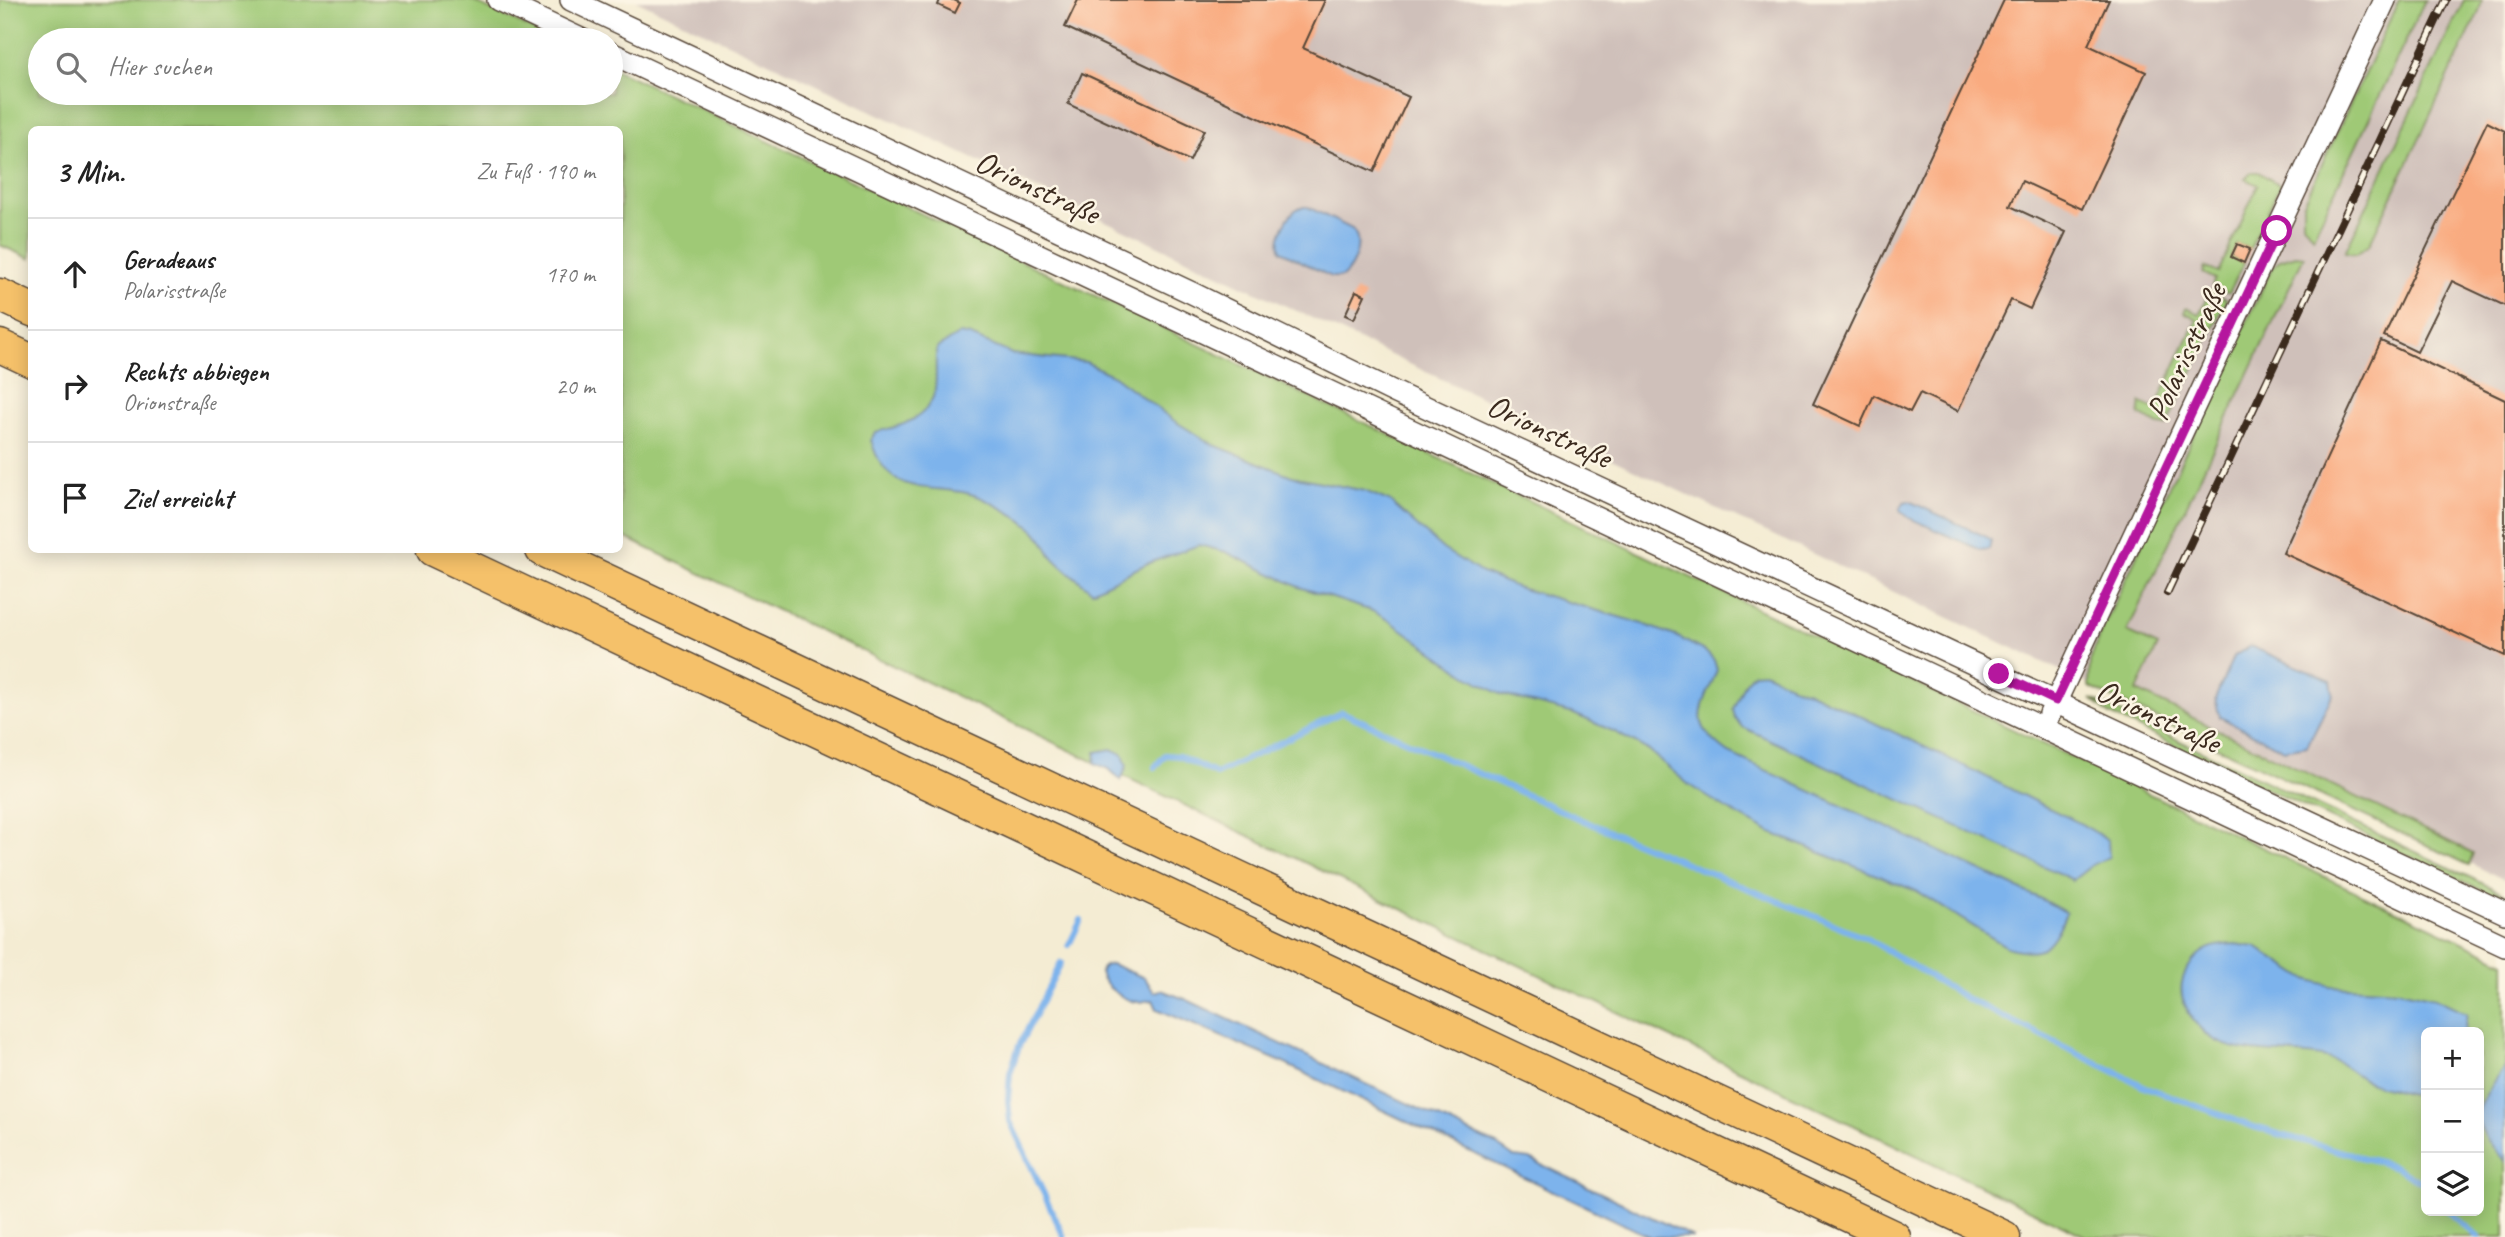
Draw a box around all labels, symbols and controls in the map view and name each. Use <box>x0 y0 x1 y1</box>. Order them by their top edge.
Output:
search box <box>28 28 623 105</box>
icon: search <box>52 48 90 86</box>
text: Hier suchen <box>108 50 212 83</box>
street label: Orionstraße <box>969 140 1109 235</box>
text: 3 Min. <box>56 153 125 191</box>
text: Zu Fuß · 190 m <box>476 157 595 186</box>
route start <box>2261 215 2292 246</box>
text: Geradeaus <box>123 243 214 276</box>
icon: ahead <box>56 255 94 293</box>
text: 170 m <box>546 260 595 289</box>
street label: Polarisstraße <box>2136 274 2237 427</box>
text: Polarisstraße <box>123 276 225 305</box>
text: Rechts abbiegen <box>123 355 269 388</box>
icon: right <box>56 367 94 405</box>
text: 20 m <box>556 372 595 401</box>
street label: Orionstraße <box>1481 384 1621 479</box>
text: Orionstraße <box>123 388 215 417</box>
icon: arrive <box>56 479 94 517</box>
text: Ziel erreicht <box>123 482 233 515</box>
route end <box>1983 658 2014 689</box>
street label: Orionstraße <box>2090 669 2230 764</box>
map controls <box>2421 1027 2484 1216</box>
button: + <box>2421 1027 2484 1090</box>
button: − <box>2421 1090 2484 1153</box>
button: layers <box>2421 1153 2484 1216</box>

